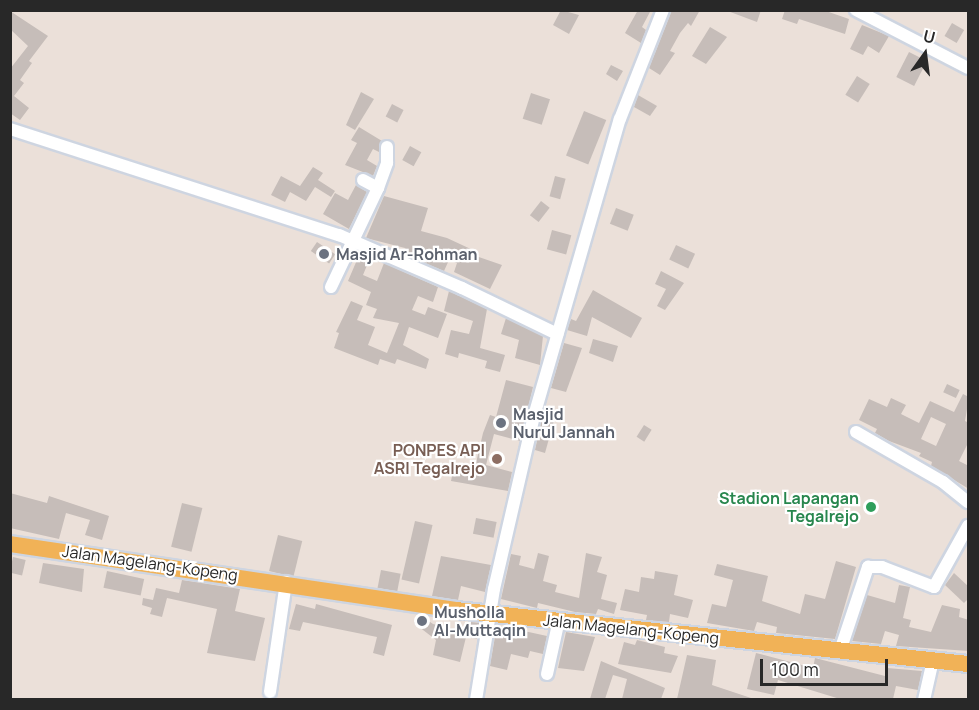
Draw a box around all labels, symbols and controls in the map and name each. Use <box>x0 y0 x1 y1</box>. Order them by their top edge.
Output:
north arrow <box>895 24 955 84</box>
text: U <box>921 24 938 49</box>
place label: Masjid Ar-Rohman <box>336 244 478 264</box>
marker: Masjid Ar-Rohman <box>317 247 331 261</box>
place label: Masjid Nurul Jannah <box>513 404 615 442</box>
marker: Masjid Nurul Jannah <box>494 416 508 430</box>
place label: PONPES API ASRI Tegalrejo <box>374 440 485 478</box>
marker: PONPES API ASRI Tegalrejo <box>490 452 504 466</box>
place label: Stadion Lapangan Tegalrejo <box>719 488 859 526</box>
marker: Stadion Lapangan Tegalrejo <box>864 500 878 514</box>
street label: Jalan Magelang-Kopeng <box>61 541 239 585</box>
place label: Musholla Al-Muttaqin <box>434 602 526 640</box>
street label: Jalan Magelang-Kopeng <box>542 610 720 648</box>
marker: Musholla Al-Muttaqin <box>415 614 429 628</box>
scale bar <box>763 647 890 685</box>
text: 100 m <box>771 657 819 681</box>

